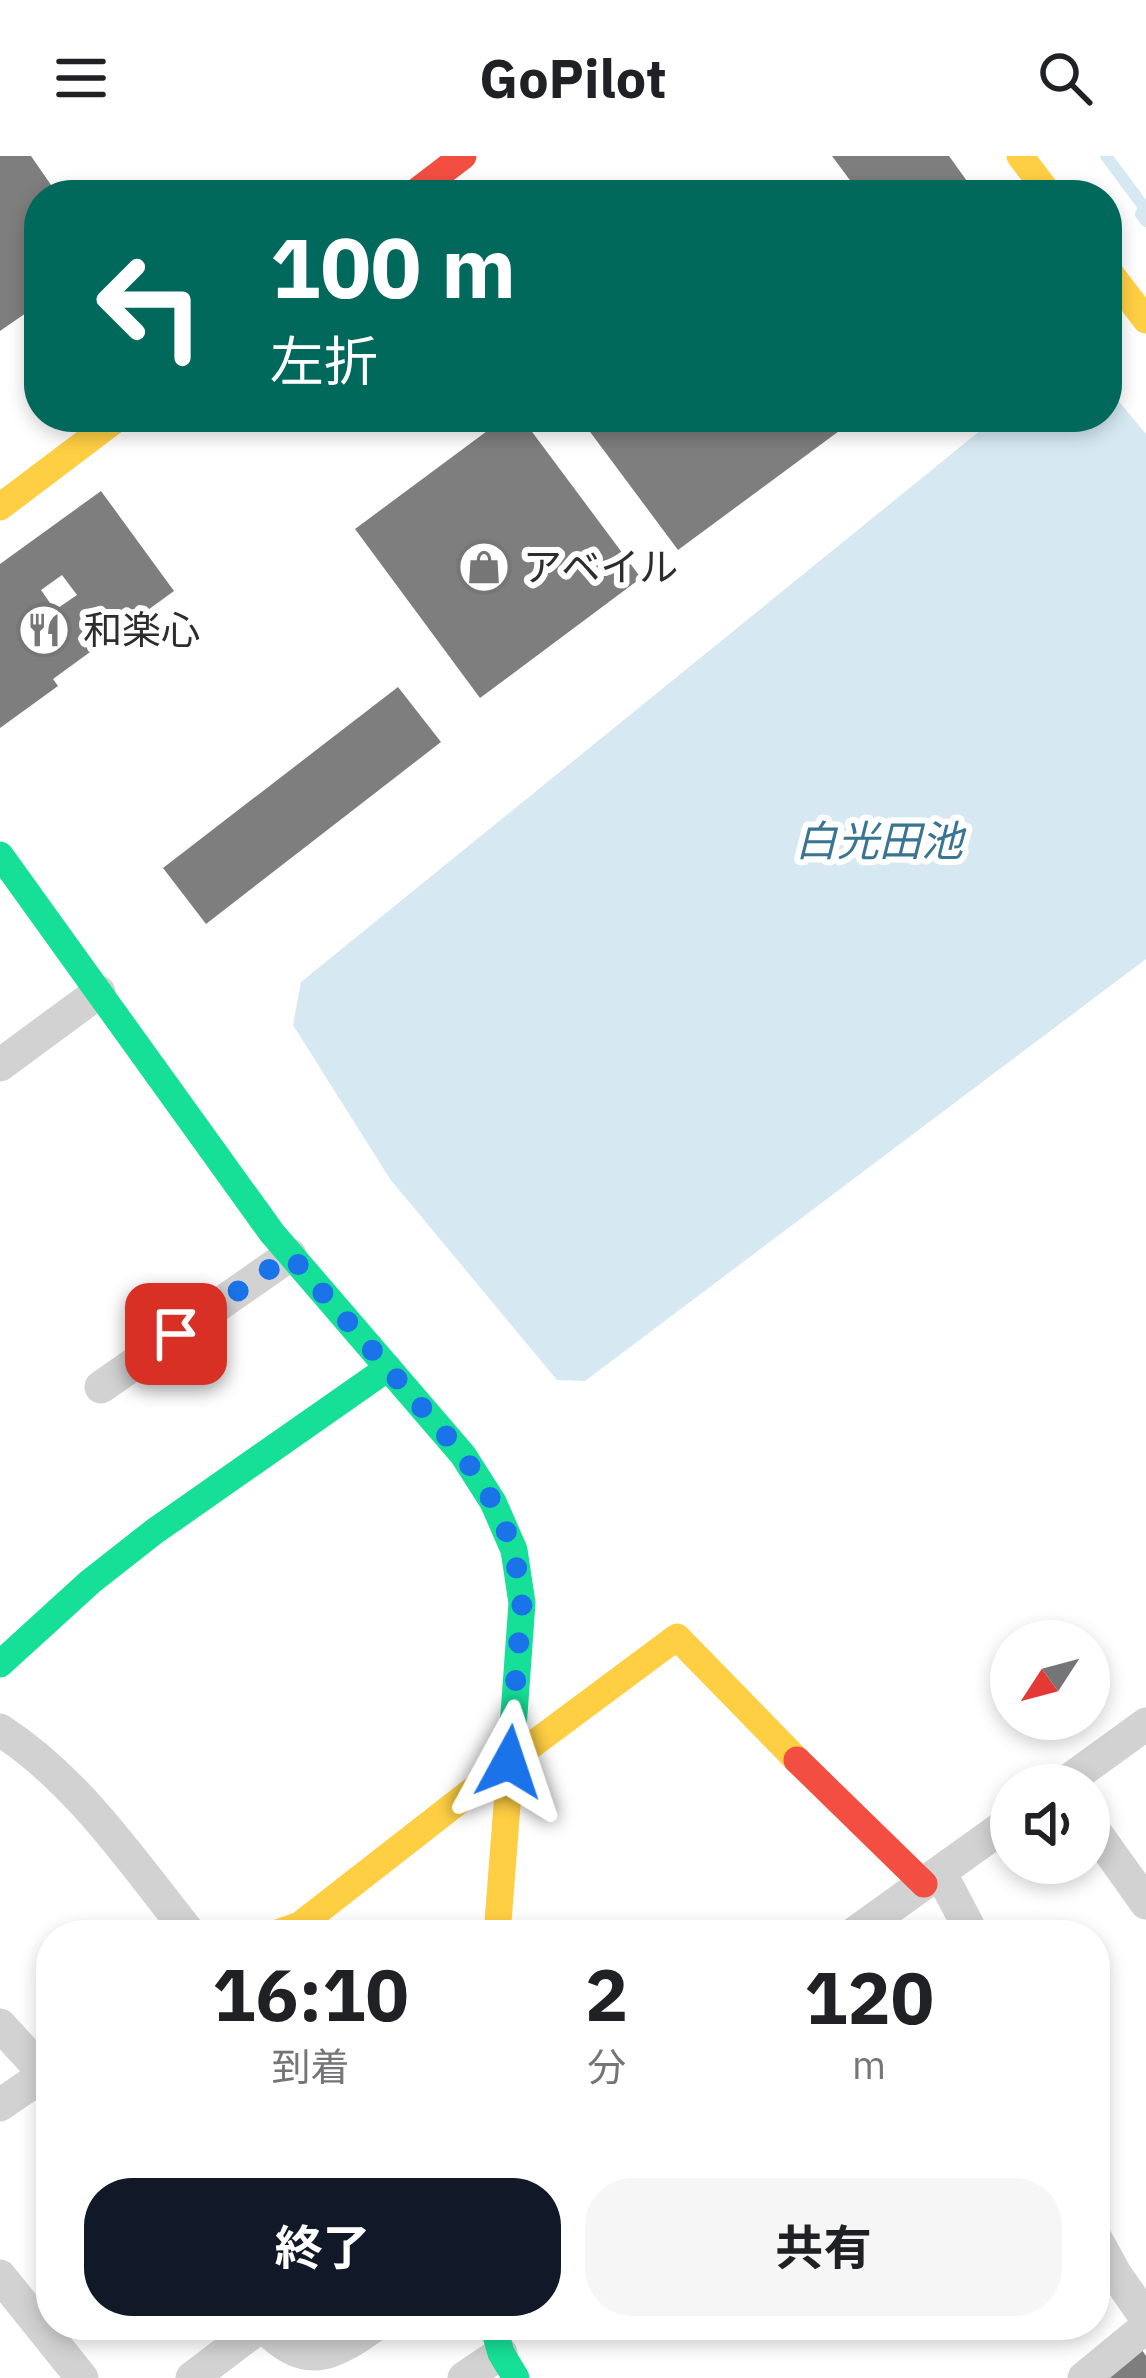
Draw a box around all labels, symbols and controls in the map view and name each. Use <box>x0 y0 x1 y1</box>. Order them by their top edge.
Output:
text: GoPilot <box>479 43 667 113</box>
icon: menu <box>48 45 114 111</box>
icon: search <box>1032 45 1098 111</box>
text: 100 m <box>270 212 516 321</box>
icon: left <box>72 228 228 384</box>
text: 左折 <box>270 326 378 396</box>
shop icon: アベイル <box>456 539 512 595</box>
place label: アベイル <box>523 541 678 592</box>
restaurant icon: 和楽心 <box>16 602 72 658</box>
place label: 和楽心 <box>83 604 200 655</box>
water label: 白光田池 <box>795 813 967 868</box>
pin <box>125 1283 227 1385</box>
icon: arrive <box>143 1301 209 1367</box>
north arrow <box>990 1620 1110 1740</box>
map controls <box>990 1620 1110 1884</box>
position arrow <box>446 1699 572 1825</box>
button: sound <box>990 1764 1110 1884</box>
text: 16:10 <box>212 1947 409 2041</box>
text: 2 <box>585 1947 628 2041</box>
text: 120 <box>804 1950 934 2044</box>
text: m <box>852 2039 886 2090</box>
text: 到着 <box>271 2041 349 2092</box>
text: 分 <box>587 2041 626 2092</box>
button: 終了 <box>84 2178 561 2316</box>
button: 共有 <box>585 2178 1062 2316</box>

